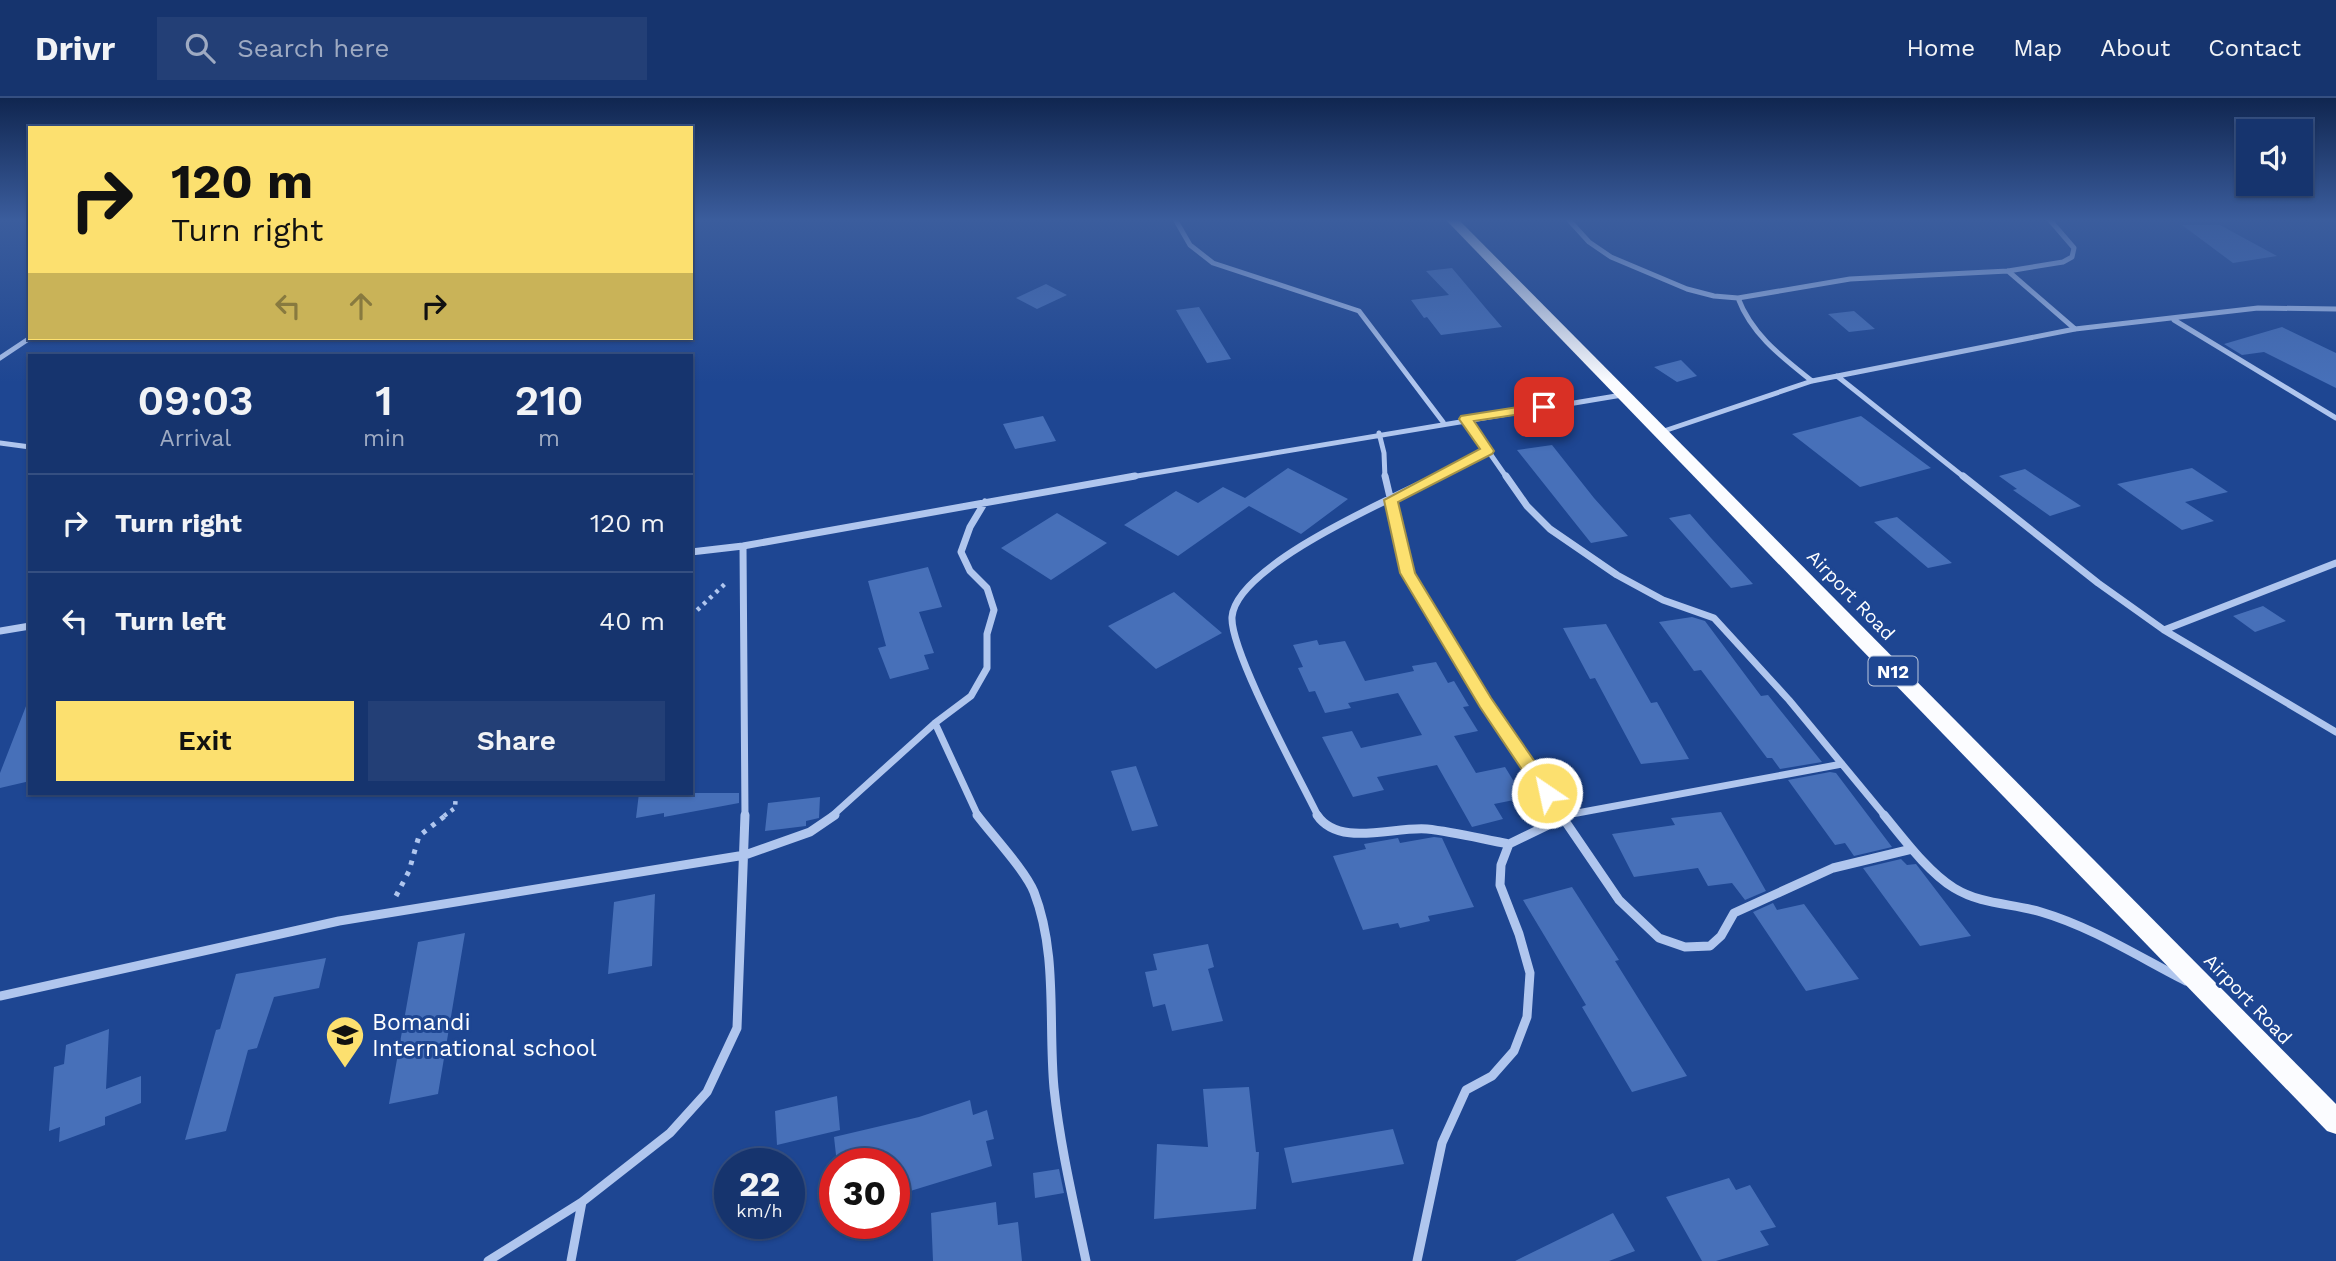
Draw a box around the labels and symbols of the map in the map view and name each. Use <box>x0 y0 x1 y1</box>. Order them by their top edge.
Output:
pin <box>1514 377 1574 437</box>
street label: Airport Road <box>1802 545 1900 645</box>
road number: N12 <box>1868 656 1918 686</box>
position arrow <box>1510 756 1584 830</box>
street label: Airport Road <box>2199 949 2297 1049</box>
place label: Bomandi International school <box>372 1009 597 1062</box>
school or university icon: Bomandi International school <box>324 1014 366 1069</box>
speed limit sign: 30 <box>819 1148 910 1239</box>

